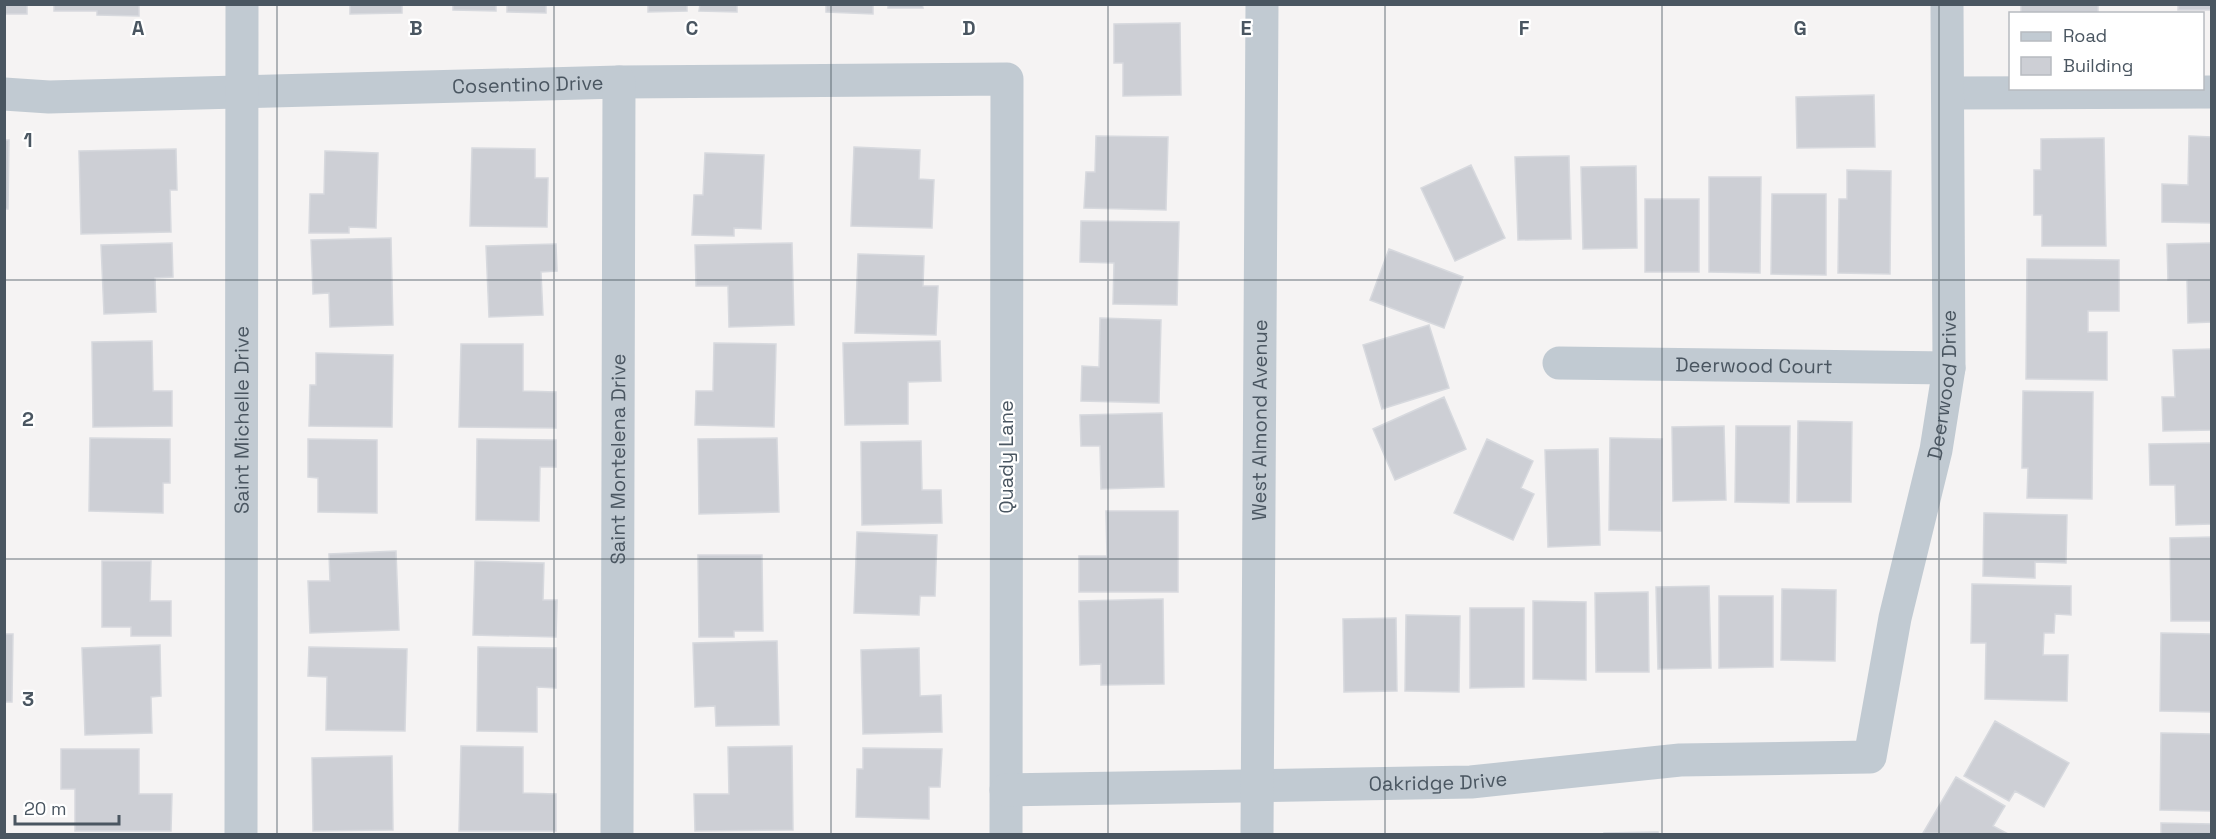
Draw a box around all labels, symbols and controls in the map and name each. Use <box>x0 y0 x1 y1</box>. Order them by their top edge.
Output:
legend <box>2009 12 2204 90</box>
text: A <box>132 15 145 41</box>
text: B <box>409 15 423 41</box>
text: C <box>686 15 699 41</box>
text: D <box>962 15 976 41</box>
text: E <box>1240 15 1252 41</box>
text: F <box>1519 15 1530 41</box>
text: G <box>1793 15 1807 41</box>
text: Road <box>2063 24 2107 47</box>
text: Building <box>2063 54 2133 77</box>
street label: Cosentino Drive <box>452 69 604 99</box>
text: 1 <box>23 127 33 153</box>
street label: Deerwood Drive <box>1921 310 1963 463</box>
street label: West Almond Avenue <box>1246 319 1273 521</box>
street label: Saint Michelle Drive <box>228 326 255 514</box>
street label: Deerwood Court <box>1675 351 1833 380</box>
street label: Saint Montelena Drive <box>605 353 631 565</box>
street label: Quady Lane <box>993 400 1019 514</box>
text: 2 <box>22 406 34 432</box>
text: 3 <box>22 686 34 712</box>
street label: Oakridge Drive <box>1368 765 1508 797</box>
scale bar <box>15 788 118 826</box>
text: 20 m <box>24 797 67 820</box>

